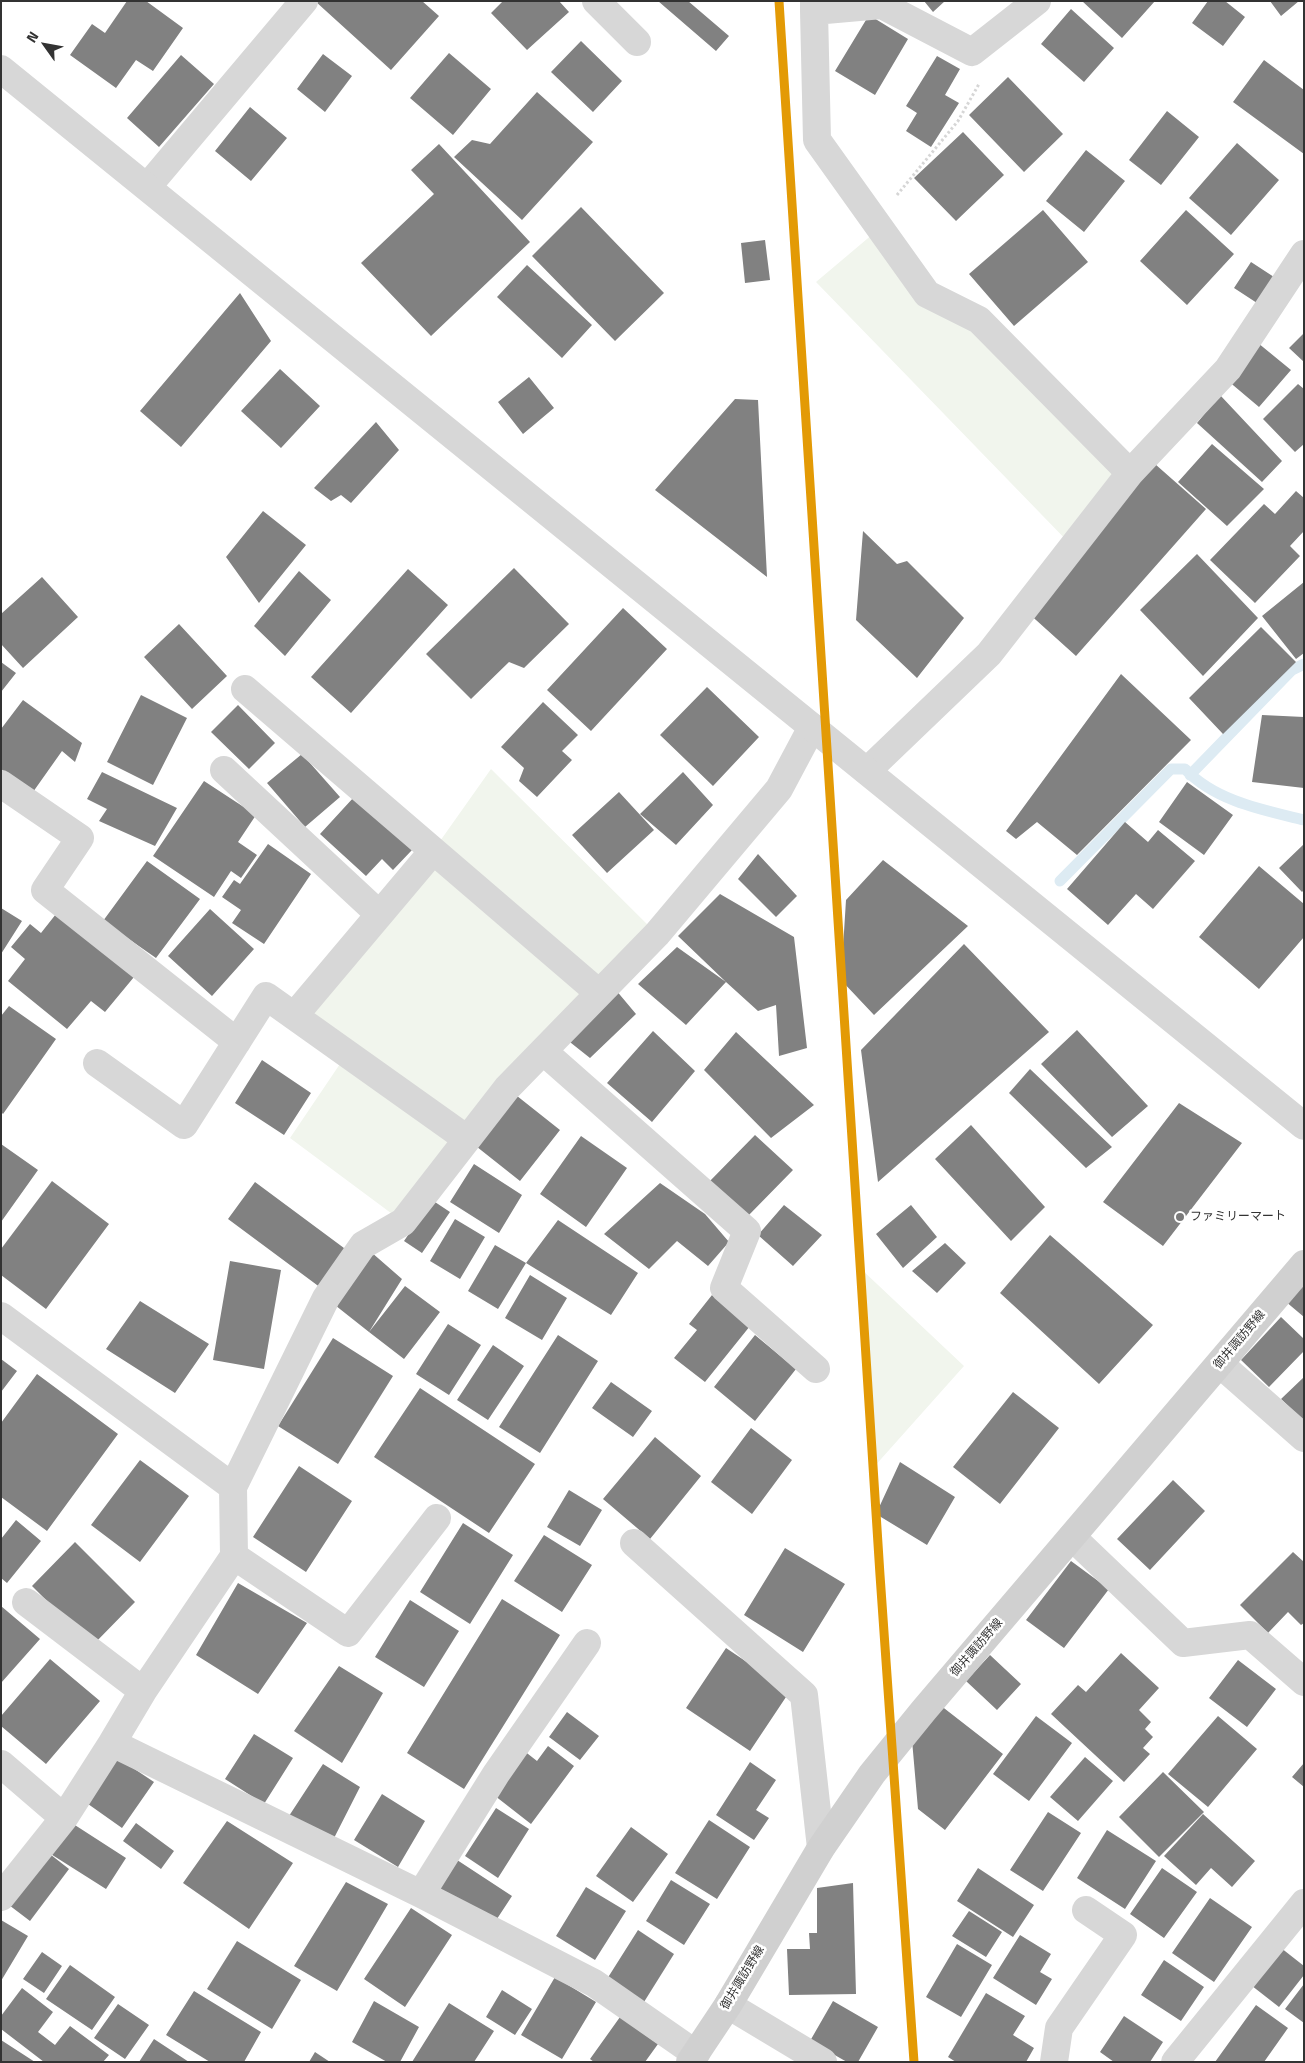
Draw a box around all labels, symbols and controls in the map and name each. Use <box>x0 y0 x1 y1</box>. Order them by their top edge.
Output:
north arrow <box>20 20 70 70</box>
text: N <box>20 27 43 46</box>
place label: ファミリーマート <box>1190 1210 1286 1224</box>
marker: ファミリーマート <box>1174 1211 1186 1223</box>
street label: 御井諏訪野線 <box>1211 1308 1269 1372</box>
street label: 御井諏訪野線 <box>948 1616 1006 1680</box>
street label: 御井諏訪野線 <box>718 1943 768 2013</box>

